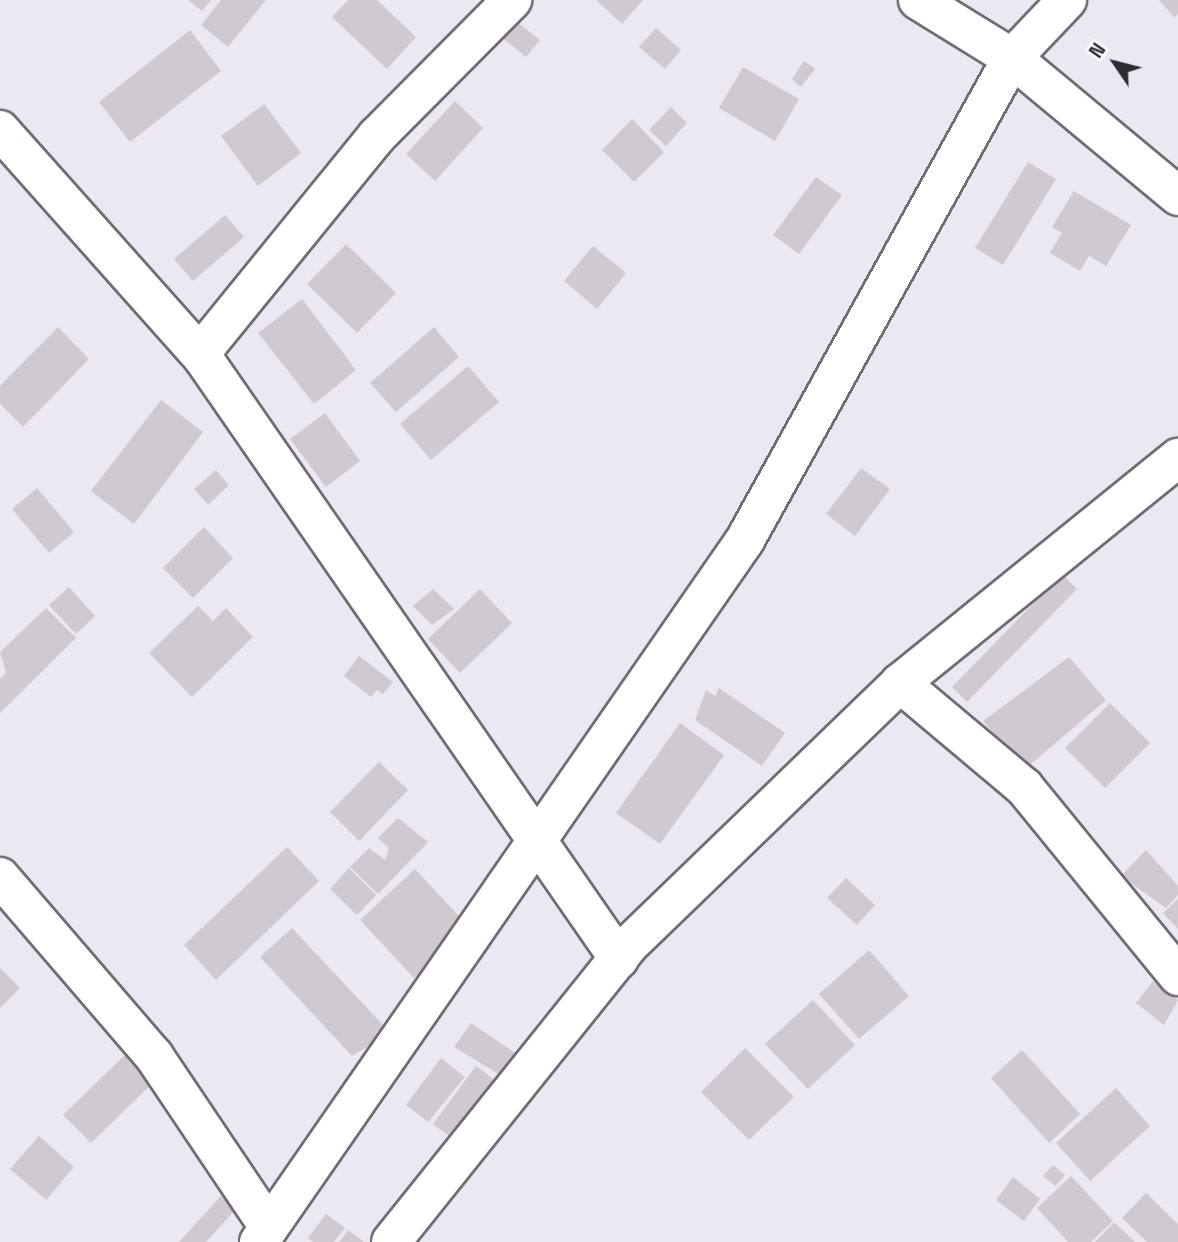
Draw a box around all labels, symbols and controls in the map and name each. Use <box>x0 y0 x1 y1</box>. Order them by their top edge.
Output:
north arrow <box>1080 28 1150 98</box>
text: N <box>1083 38 1111 63</box>

